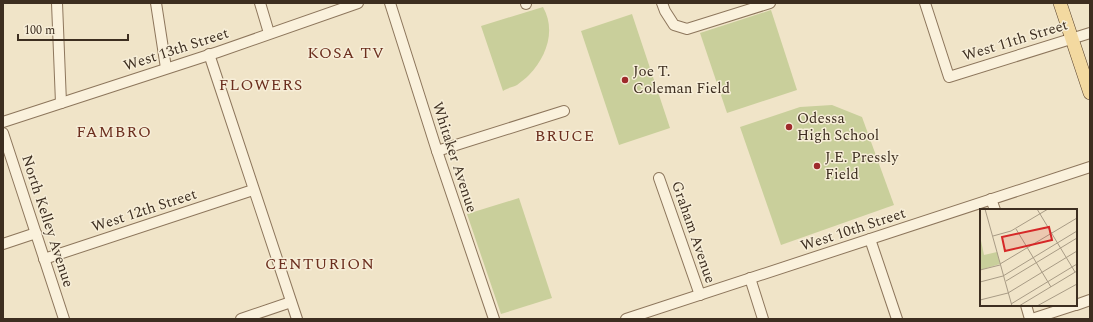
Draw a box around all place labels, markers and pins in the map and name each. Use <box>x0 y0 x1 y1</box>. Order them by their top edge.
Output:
place label: Joe T. Coleman Field <box>633 60 730 100</box>
marker: Joe T. Coleman Field <box>620 75 630 85</box>
place label: Odessa High School <box>797 107 879 147</box>
marker: Odessa High School <box>784 122 794 132</box>
place label: J.E. Pressly Field <box>825 146 899 186</box>
marker: J.E. Pressly Field <box>812 161 822 171</box>

